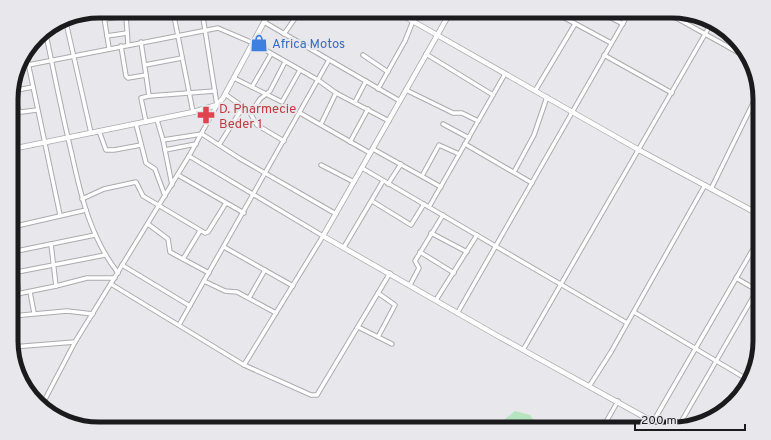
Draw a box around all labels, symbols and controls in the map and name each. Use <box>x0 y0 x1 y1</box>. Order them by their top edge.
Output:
shop icon: Africa Motos <box>249 33 269 53</box>
place label: Africa Motos <box>272 37 345 53</box>
place label: D. Pharmecie Beder 1 <box>219 102 296 133</box>
pharmacy icon: D. Pharmecie Beder 1 <box>196 105 216 125</box>
scale bar <box>635 406 745 432</box>
text: 200 m <box>641 413 677 429</box>

